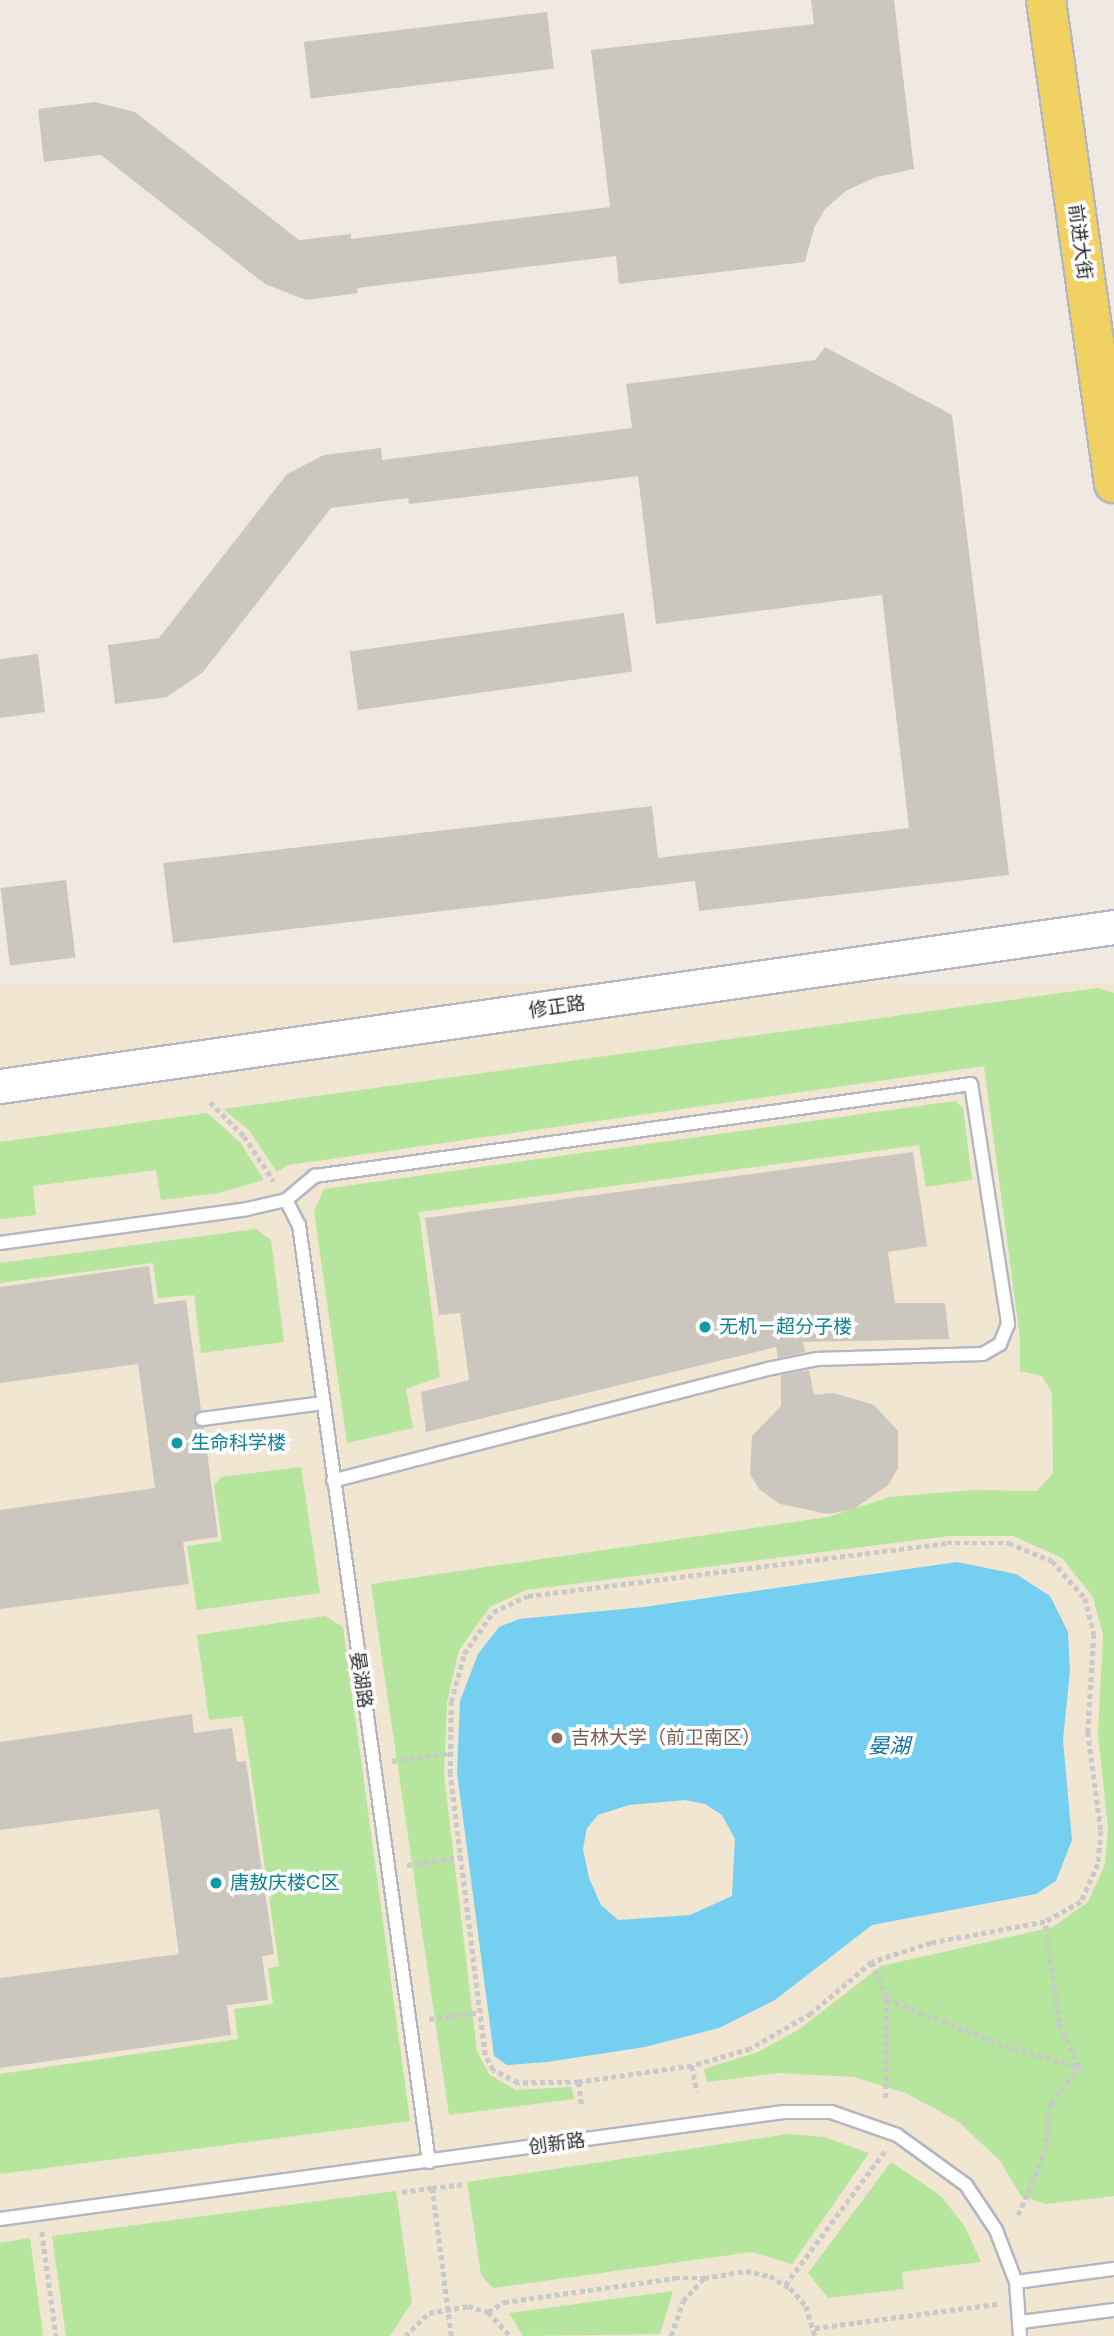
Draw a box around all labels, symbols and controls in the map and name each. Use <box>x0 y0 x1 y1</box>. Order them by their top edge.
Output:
street label: 前进大街 <box>1063 203 1097 281</box>
street label: 修正路 <box>527 992 587 1022</box>
place label: 无机－超分子楼 <box>719 1316 852 1338</box>
marker: 无机－超分子楼 <box>697 1319 713 1335</box>
place label: 生命科学楼 <box>191 1432 286 1454</box>
marker: 生命科学楼 <box>169 1435 185 1451</box>
street label: 晏湖路 <box>346 1650 376 1710</box>
place label: 吉林大学（前卫南区） <box>571 1727 761 1749</box>
marker: 吉林大学（前卫南区） <box>549 1730 565 1746</box>
water label: 晏湖 <box>868 1733 910 1759</box>
place label: 唐敖庆楼C区 <box>230 1872 340 1894</box>
marker: 唐敖庆楼C区 <box>208 1875 224 1891</box>
street label: 创新路 <box>527 2129 587 2159</box>

